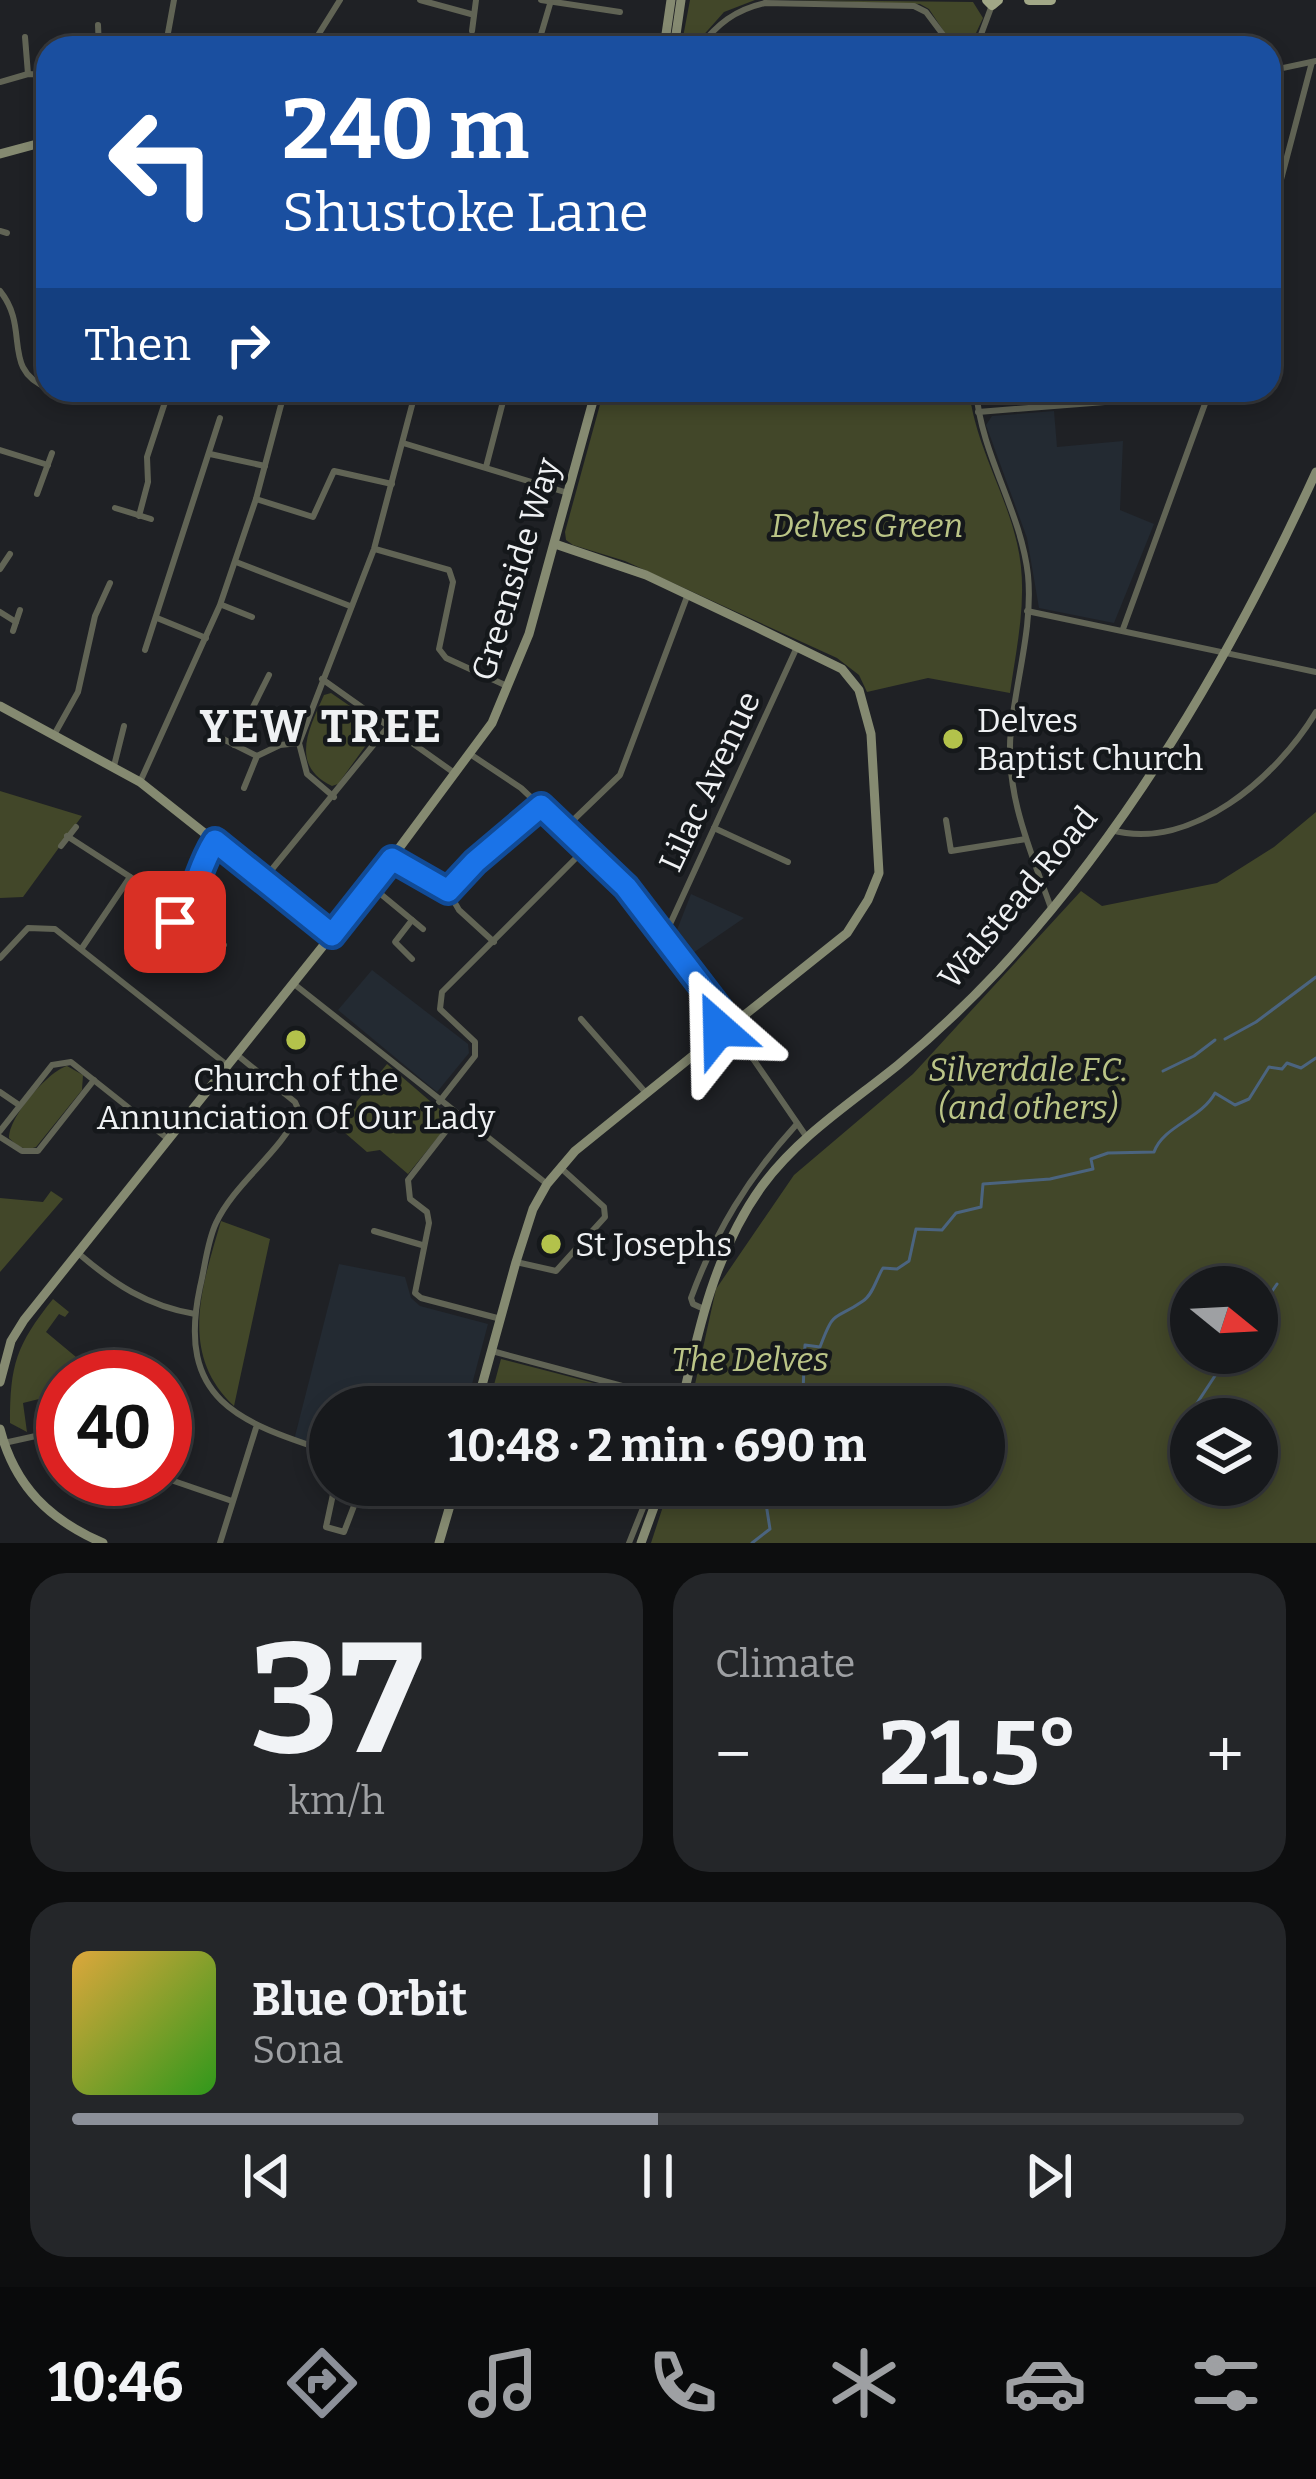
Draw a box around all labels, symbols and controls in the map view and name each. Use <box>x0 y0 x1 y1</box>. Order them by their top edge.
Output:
text: 240 m <box>282 79 529 180</box>
icon: left <box>84 84 240 240</box>
text: Shustoke Lane <box>282 181 649 245</box>
icon: right <box>215 312 281 378</box>
text: Then <box>84 318 191 372</box>
street label: Greenside Way <box>463 453 569 685</box>
park label: Delves Green <box>771 506 963 546</box>
street label: Lilac Avenue <box>651 685 769 878</box>
district label: YEW TREE <box>200 700 444 754</box>
place label: Delves Baptist Church <box>977 701 1203 779</box>
marker: Delves Baptist Church <box>940 726 966 752</box>
street label: Walstead Road <box>930 798 1106 997</box>
pin <box>124 871 226 973</box>
icon: arrive <box>142 889 208 955</box>
position arrow <box>656 966 782 1092</box>
marker: Church of the Annunciation Of Our Lady <box>283 1027 309 1053</box>
park label: Silverdale F.C. (and others) <box>928 1050 1128 1128</box>
place label: Church of the Annunciation Of Our Lady <box>97 1060 496 1138</box>
place label: St Josephs <box>575 1225 732 1265</box>
marker: St Josephs <box>538 1231 564 1257</box>
north arrow <box>1170 1266 1278 1374</box>
map controls <box>1170 1266 1278 1506</box>
park label: The Delves <box>671 1340 829 1380</box>
speed limit sign: 40 <box>36 1350 192 1506</box>
button: layers <box>1170 1398 1278 1506</box>
text: 10:48 · 2 min · 690 m <box>448 1419 866 1473</box>
text: 37 <box>250 1606 423 1793</box>
text: Climate <box>715 1641 855 1687</box>
text: 21.5° <box>879 1700 1078 1808</box>
text: − <box>715 1715 751 1794</box>
text: + <box>1206 1715 1244 1794</box>
text: km/h <box>288 1778 385 1824</box>
text: Blue Orbit <box>252 1973 467 2027</box>
text: Sona <box>252 2027 343 2073</box>
icon: previous <box>234 2143 300 2209</box>
icon: pause <box>625 2143 691 2209</box>
icon: next <box>1016 2143 1082 2209</box>
icon: directions <box>280 2341 364 2425</box>
icon: music <box>461 2341 545 2425</box>
icon: phone <box>641 2341 725 2425</box>
icon: climate <box>822 2341 906 2425</box>
icon: car <box>1003 2341 1087 2425</box>
icon: filters <box>1184 2341 1268 2425</box>
text: 10:46 <box>48 2351 183 2415</box>

